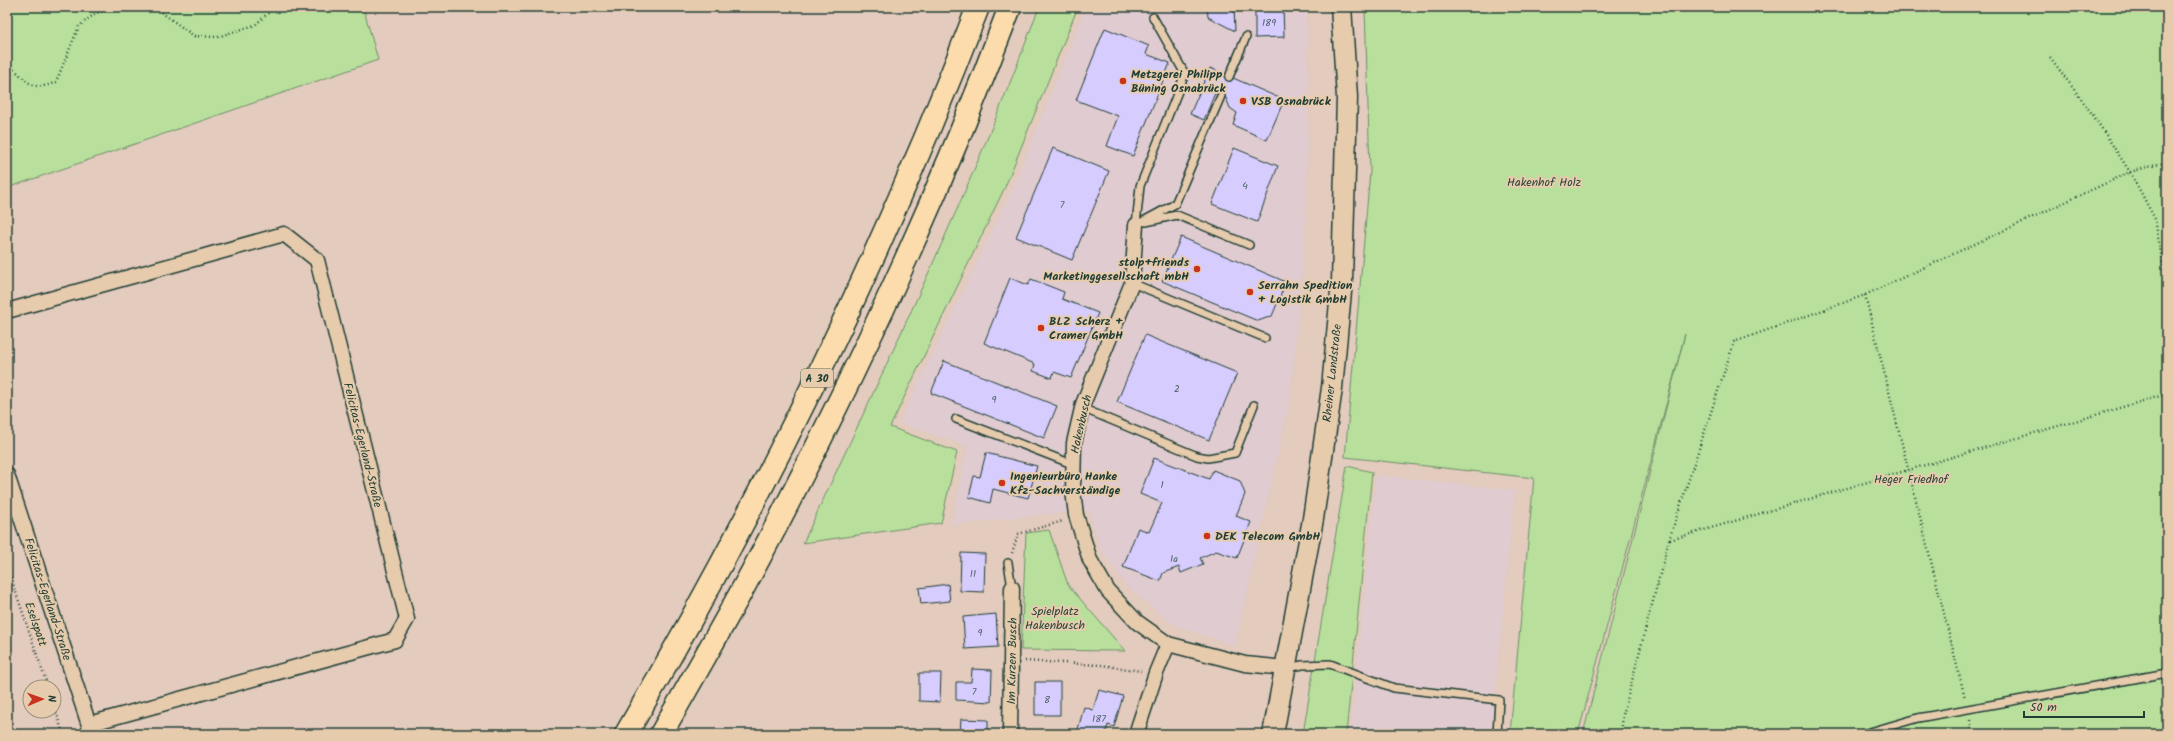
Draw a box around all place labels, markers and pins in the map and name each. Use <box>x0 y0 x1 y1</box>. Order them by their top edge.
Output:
place label: Metzgerei Philipp Büning Osnabrück <box>1131 65 1227 98</box>
marker: Metzgerei Philipp Büning Osnabrück <box>1118 76 1128 86</box>
place label: VSB Osnabrück <box>1251 92 1332 111</box>
marker: VSB Osnabrück <box>1238 96 1248 106</box>
place label: stolp+friends Marketinggesellschaft mbH <box>1043 253 1189 286</box>
marker: stolp+friends Marketinggesellschaft mbH <box>1192 264 1202 274</box>
place label: Serrahn Spedition + Logistik GmbH <box>1258 276 1353 309</box>
marker: Serrahn Spedition + Logistik GmbH <box>1245 287 1255 297</box>
place label: BLZ Scherz + Cramer GmbH <box>1049 312 1123 345</box>
marker: BLZ Scherz + Cramer GmbH <box>1036 323 1046 333</box>
place label: Ingenieurbüro Hanke Kfz-Sachverständige <box>1010 467 1120 500</box>
marker: Ingenieurbüro Hanke Kfz-Sachverständige <box>997 478 1007 488</box>
place label: DEK Telecom GmbH <box>1215 527 1320 546</box>
marker: DEK Telecom GmbH <box>1202 531 1212 541</box>

